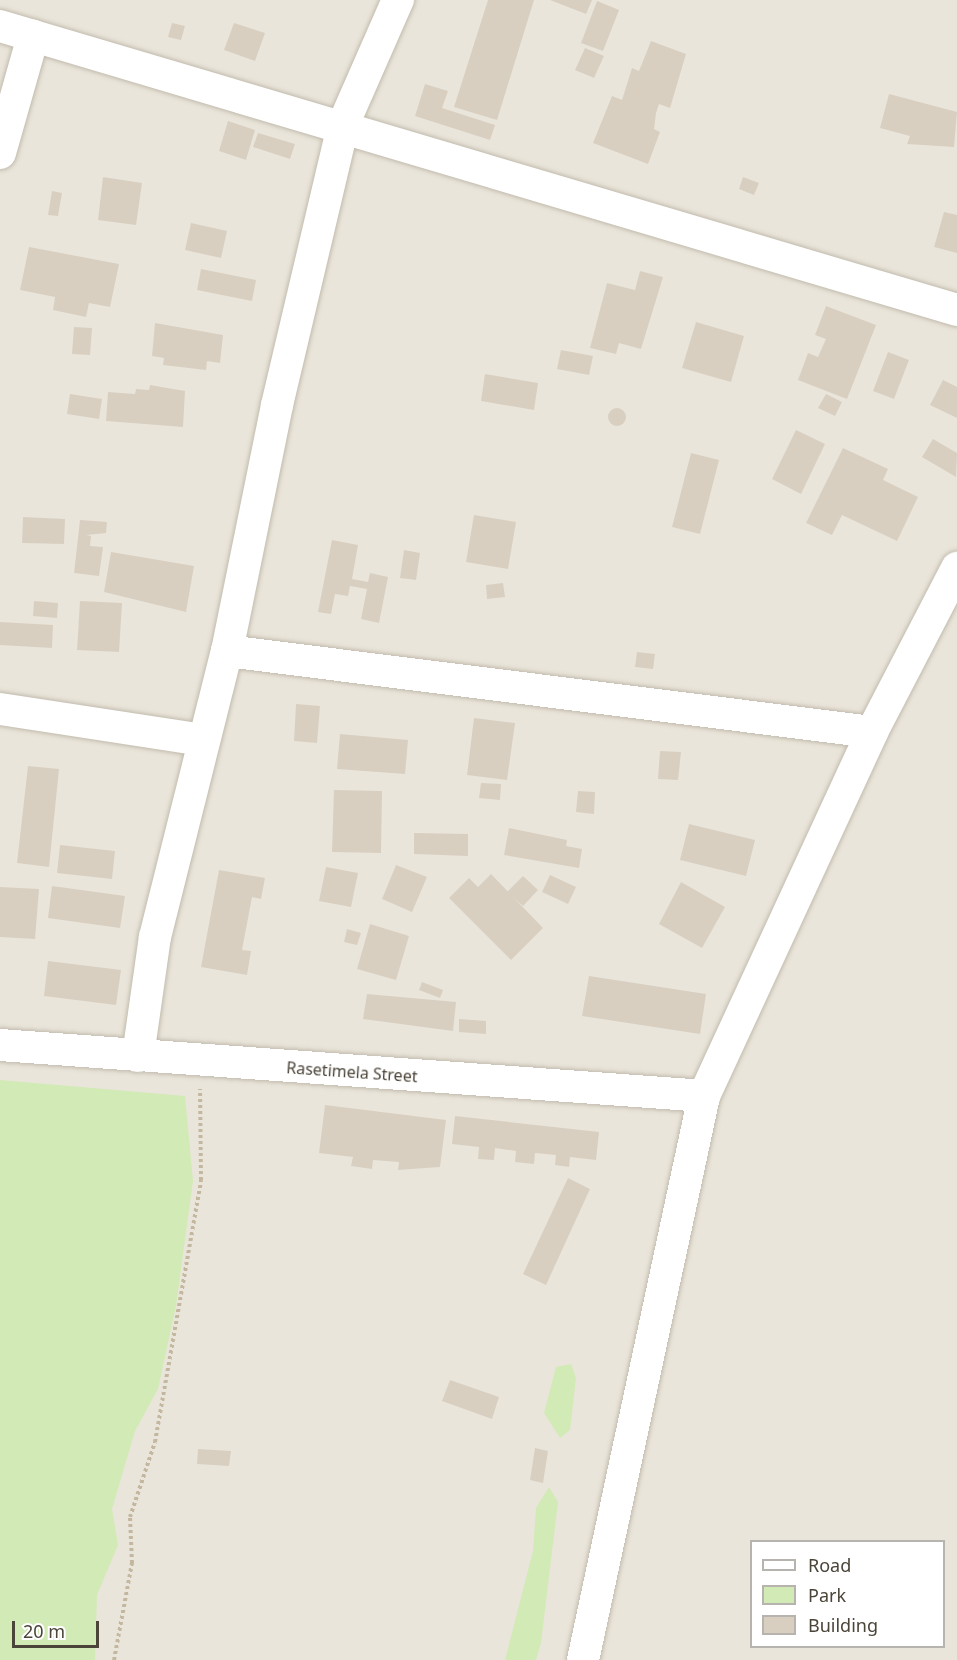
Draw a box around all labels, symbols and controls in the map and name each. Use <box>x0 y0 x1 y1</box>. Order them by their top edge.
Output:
street label: Rasetimela Street <box>286 1058 418 1086</box>
legend <box>750 1540 945 1648</box>
text: Road <box>808 1553 851 1577</box>
text: Park <box>808 1583 846 1607</box>
scale bar <box>15 1609 102 1647</box>
text: Building <box>808 1613 878 1637</box>
text: 20 m <box>23 1619 65 1643</box>

